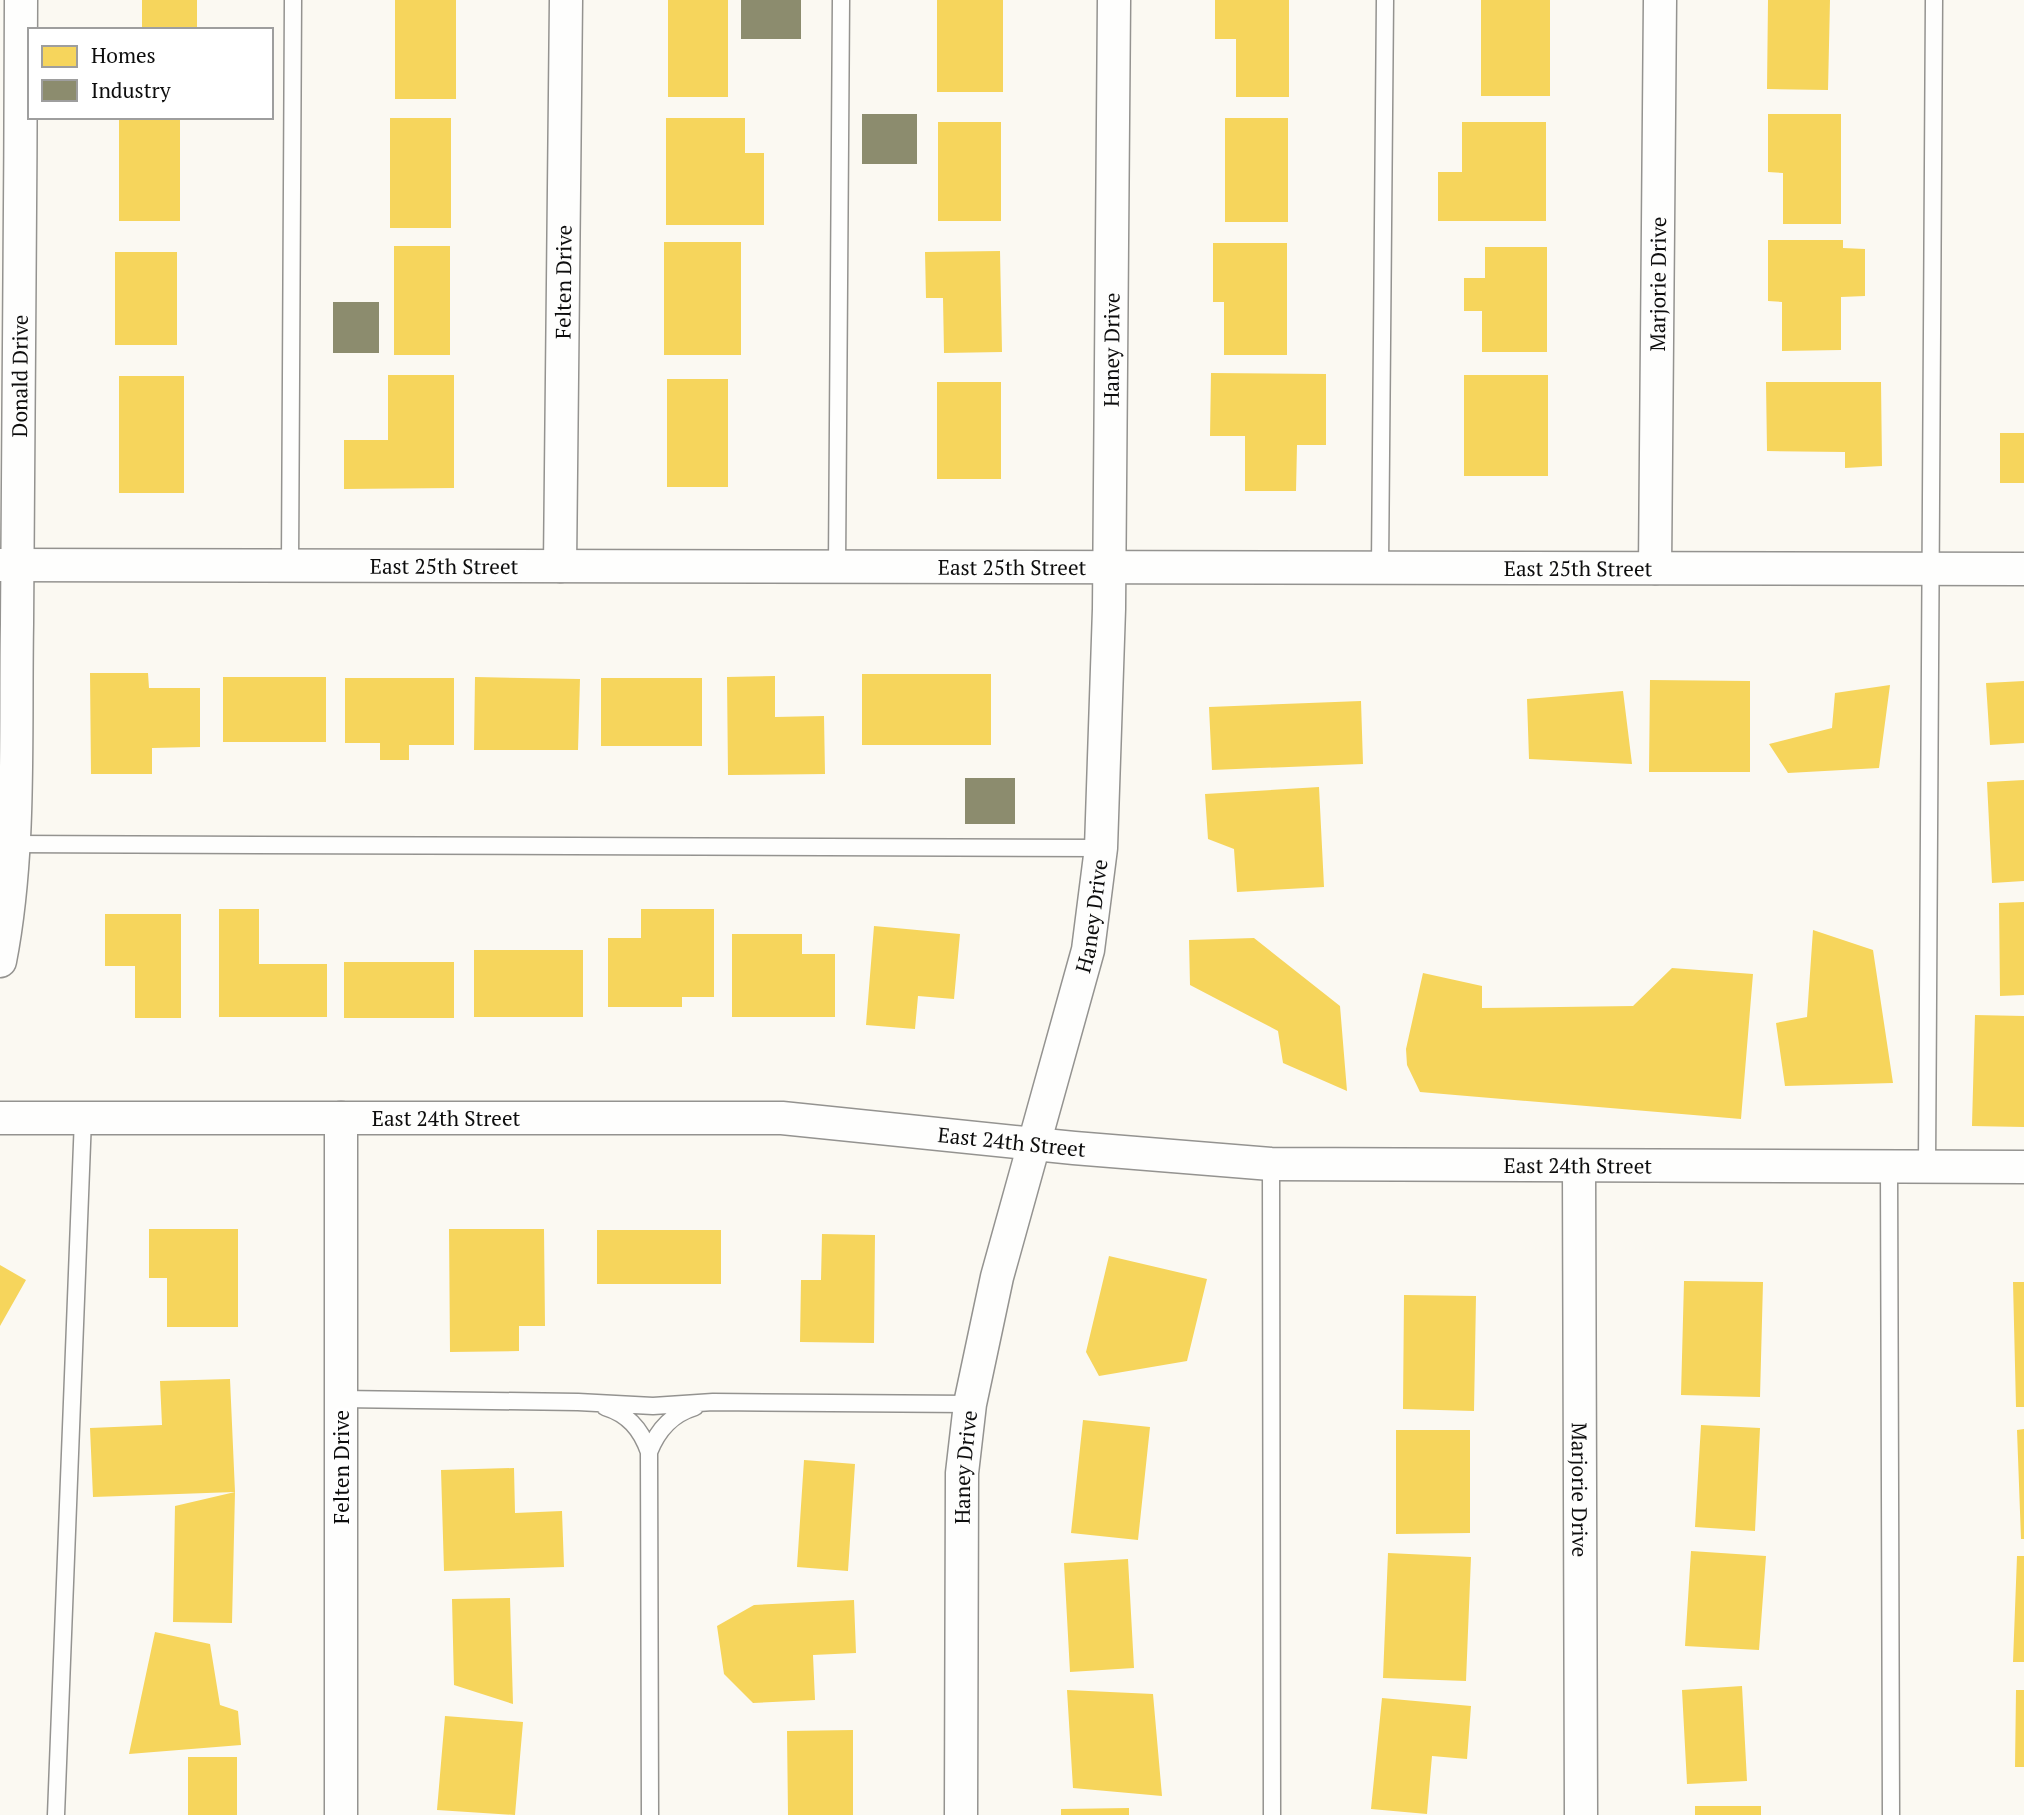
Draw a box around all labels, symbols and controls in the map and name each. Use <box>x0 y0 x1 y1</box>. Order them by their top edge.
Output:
legend <box>28 28 273 119</box>
text: Homes <box>91 41 156 69</box>
text: Industry <box>91 76 171 104</box>
street label: Marjorie Drive <box>1643 216 1672 352</box>
street label: Felten Drive <box>548 225 578 339</box>
street label: Haney Drive <box>1097 292 1126 407</box>
street label: Donald Drive <box>5 314 34 437</box>
street label: East 25th Street <box>370 552 519 580</box>
street label: East 25th Street <box>938 553 1087 581</box>
street label: East 25th Street <box>1504 554 1653 582</box>
street label: Haney Drive <box>1068 857 1113 976</box>
street label: East 24th Street <box>372 1104 520 1132</box>
street label: East 24th Street <box>936 1120 1087 1163</box>
street label: East 24th Street <box>1503 1151 1652 1180</box>
street label: Haney Drive <box>948 1409 983 1524</box>
street label: Felten Drive <box>327 1410 355 1524</box>
street label: Marjorie Drive <box>1566 1423 1594 1557</box>

